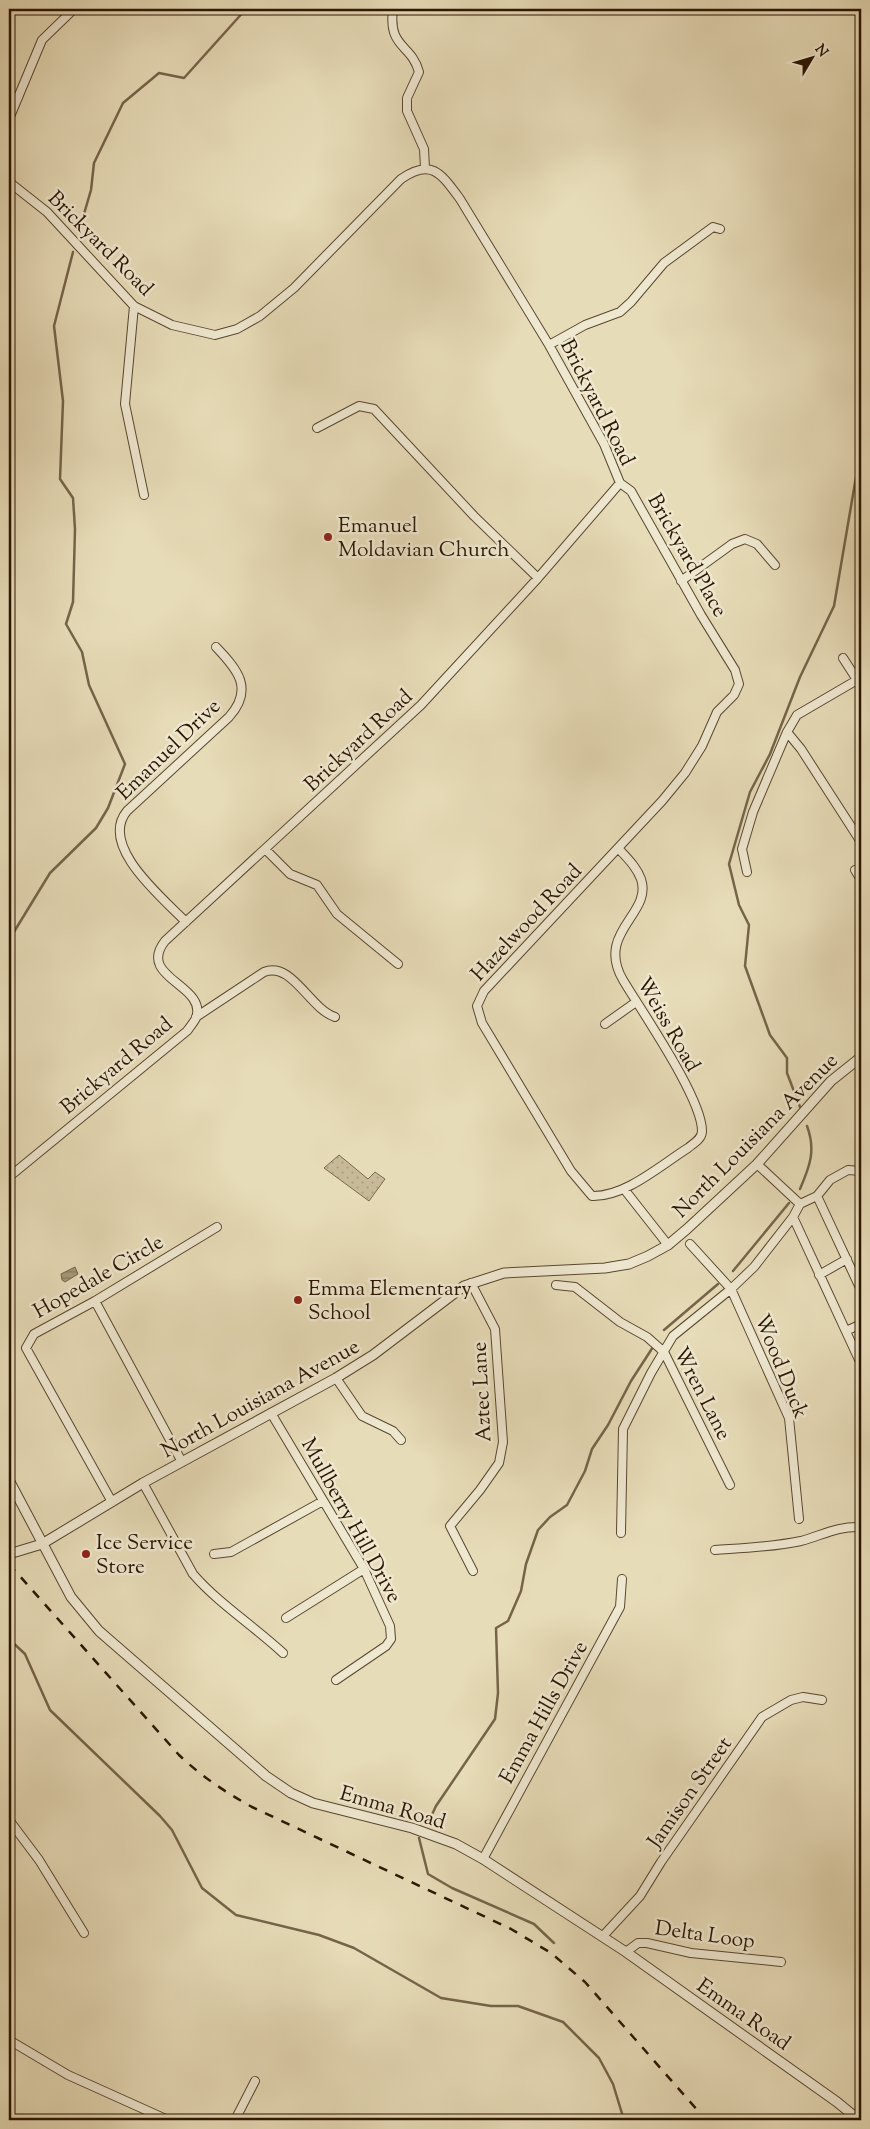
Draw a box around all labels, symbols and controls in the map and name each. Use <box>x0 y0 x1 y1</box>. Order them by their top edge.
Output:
north arrow <box>788 32 838 82</box>
text: N <box>809 41 832 62</box>
street label: Brickyard Road <box>40 185 159 304</box>
street label: Brickyard Road <box>551 334 641 472</box>
street label: Brickyard Place <box>639 489 734 623</box>
place label: Emanuel Moldavian Church <box>338 512 510 566</box>
marker: Emanuel Moldavian Church <box>322 531 334 543</box>
street label: Brickyard Road <box>298 683 420 800</box>
street label: Emanuel Drive <box>111 693 228 808</box>
street label: Hazelwood Road <box>465 858 590 989</box>
street label: Weiss Road <box>628 972 707 1078</box>
street label: Brickyard Road <box>55 1010 180 1123</box>
street label: North Louisiana Avenue <box>667 1047 846 1226</box>
street label: Hopedale Circle <box>28 1228 170 1327</box>
place label: Emma Elementary School <box>308 1275 472 1329</box>
marker: Emma Elementary School <box>292 1294 304 1306</box>
street label: Wood Duck <box>746 1310 815 1424</box>
street label: North Louisiana Avenue <box>156 1333 366 1467</box>
street label: Aztec Lane <box>465 1341 501 1443</box>
street label: Wren Lane <box>665 1342 738 1446</box>
street label: Mullberry Hill Drive <box>292 1433 408 1609</box>
place label: Ice Service Store <box>96 1529 193 1583</box>
marker: Ice Service Store <box>80 1548 92 1560</box>
street label: Emma Hills Drive <box>493 1636 596 1790</box>
street label: Jamison Street <box>641 1731 740 1856</box>
street label: Emma Road <box>336 1780 449 1838</box>
street label: Delta Loop <box>653 1914 757 1958</box>
street label: Emma Road <box>690 1972 796 2059</box>

